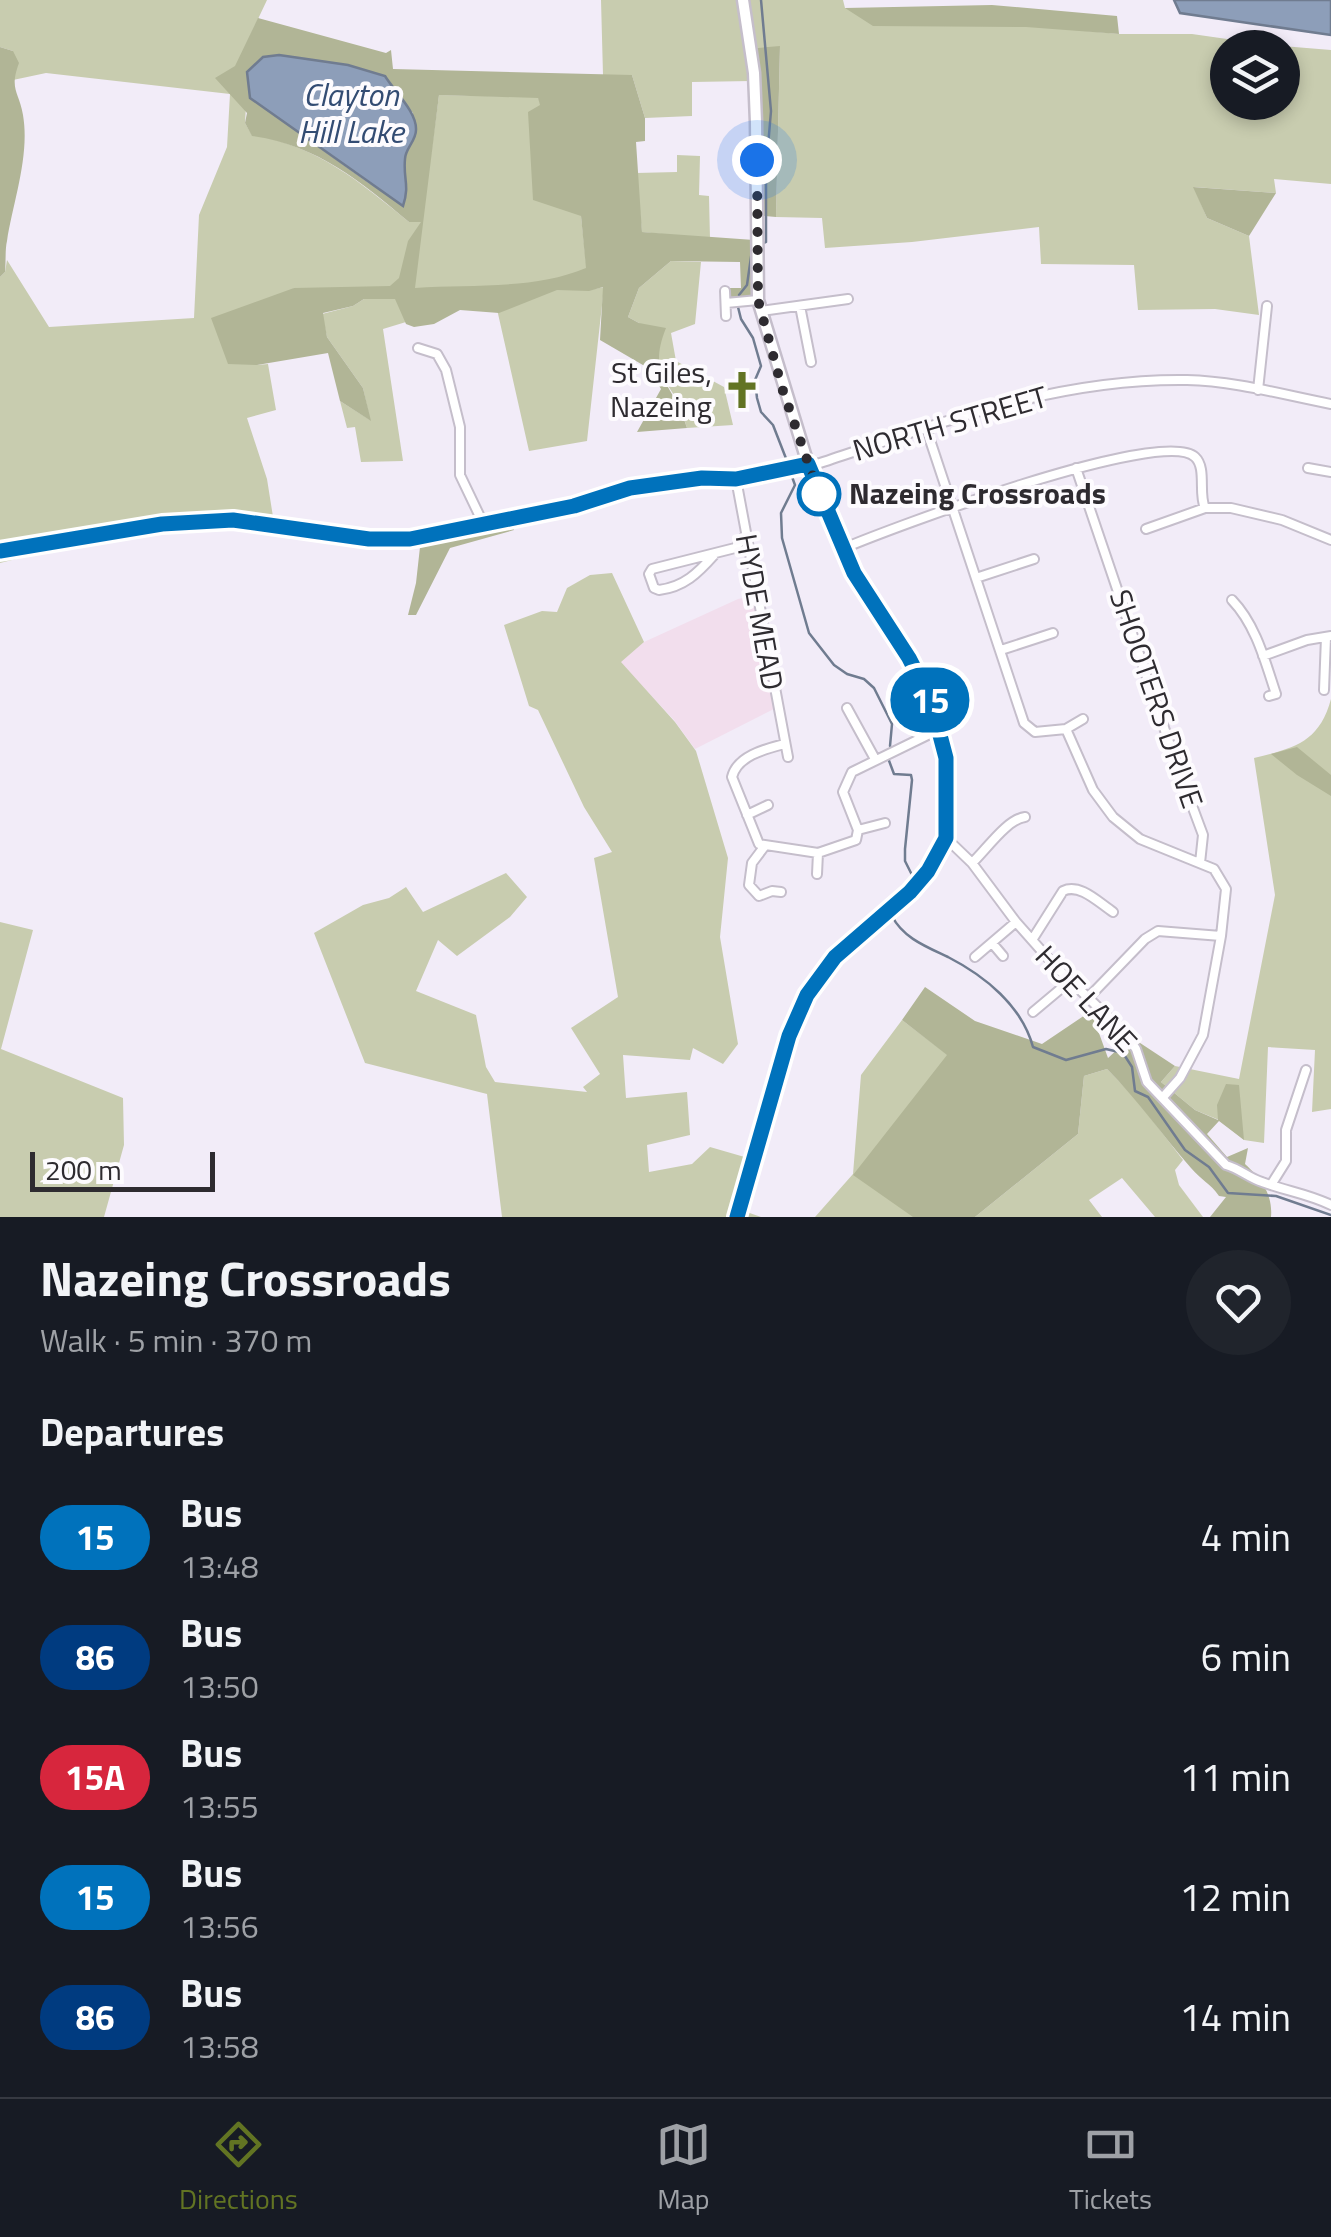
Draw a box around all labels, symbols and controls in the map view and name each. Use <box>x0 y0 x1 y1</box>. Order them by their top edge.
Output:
map controls <box>1210 30 1300 120</box>
button: layers <box>1210 30 1300 120</box>
water label: Clayton Hill Lake <box>298 70 406 155</box>
your location <box>732 135 782 185</box>
place label: St Giles, Nazeing <box>610 349 712 429</box>
church icon: St Giles, Nazeing <box>721 369 763 411</box>
street label: NORTH STREET <box>847 373 1053 473</box>
place label: Nazeing Crossroads <box>849 470 1106 516</box>
marker: Nazeing Crossroads <box>798 473 840 515</box>
street label: HYDE MEAD <box>724 530 796 694</box>
street label: SHOOTERS DRIVE <box>1098 583 1216 814</box>
line badge: 15 <box>885 668 975 732</box>
text: 15 <box>910 673 950 727</box>
street label: HOE LANE <box>1025 934 1149 1062</box>
scale bar <box>30 1147 215 1192</box>
text: 200 m <box>45 1148 122 1191</box>
text: Nazeing Crossroads <box>40 1242 451 1315</box>
button: heart <box>1186 1250 1291 1355</box>
text: Walk · 5 min · 370 m <box>40 1316 312 1364</box>
text: Departures <box>40 1403 224 1461</box>
text: Bus <box>180 1484 242 1542</box>
text: 4 min <box>1201 1508 1291 1566</box>
text: 15 <box>75 1510 115 1564</box>
text: 13:48 <box>180 1542 259 1590</box>
text: Bus <box>180 1604 242 1662</box>
text: 6 min <box>1201 1628 1291 1686</box>
text: 86 <box>75 1630 115 1684</box>
text: 13:50 <box>180 1662 259 1710</box>
text: Bus <box>180 1724 242 1782</box>
text: 11 min <box>1180 1748 1291 1806</box>
text: 15A <box>65 1750 125 1804</box>
text: 13:55 <box>180 1782 259 1830</box>
text: Bus <box>180 1844 242 1902</box>
text: 12 min <box>1180 1868 1291 1926</box>
text: 15 <box>75 1870 115 1924</box>
text: 13:56 <box>180 1902 259 1950</box>
text: Bus <box>180 1964 242 2022</box>
text: 14 min <box>1180 1988 1291 2046</box>
text: 86 <box>75 1990 115 2044</box>
text: 13:58 <box>180 2022 259 2070</box>
tab: Directions <box>179 2117 298 2220</box>
tab: Map <box>656 2117 711 2220</box>
tab: Tickets <box>1069 2117 1152 2220</box>

